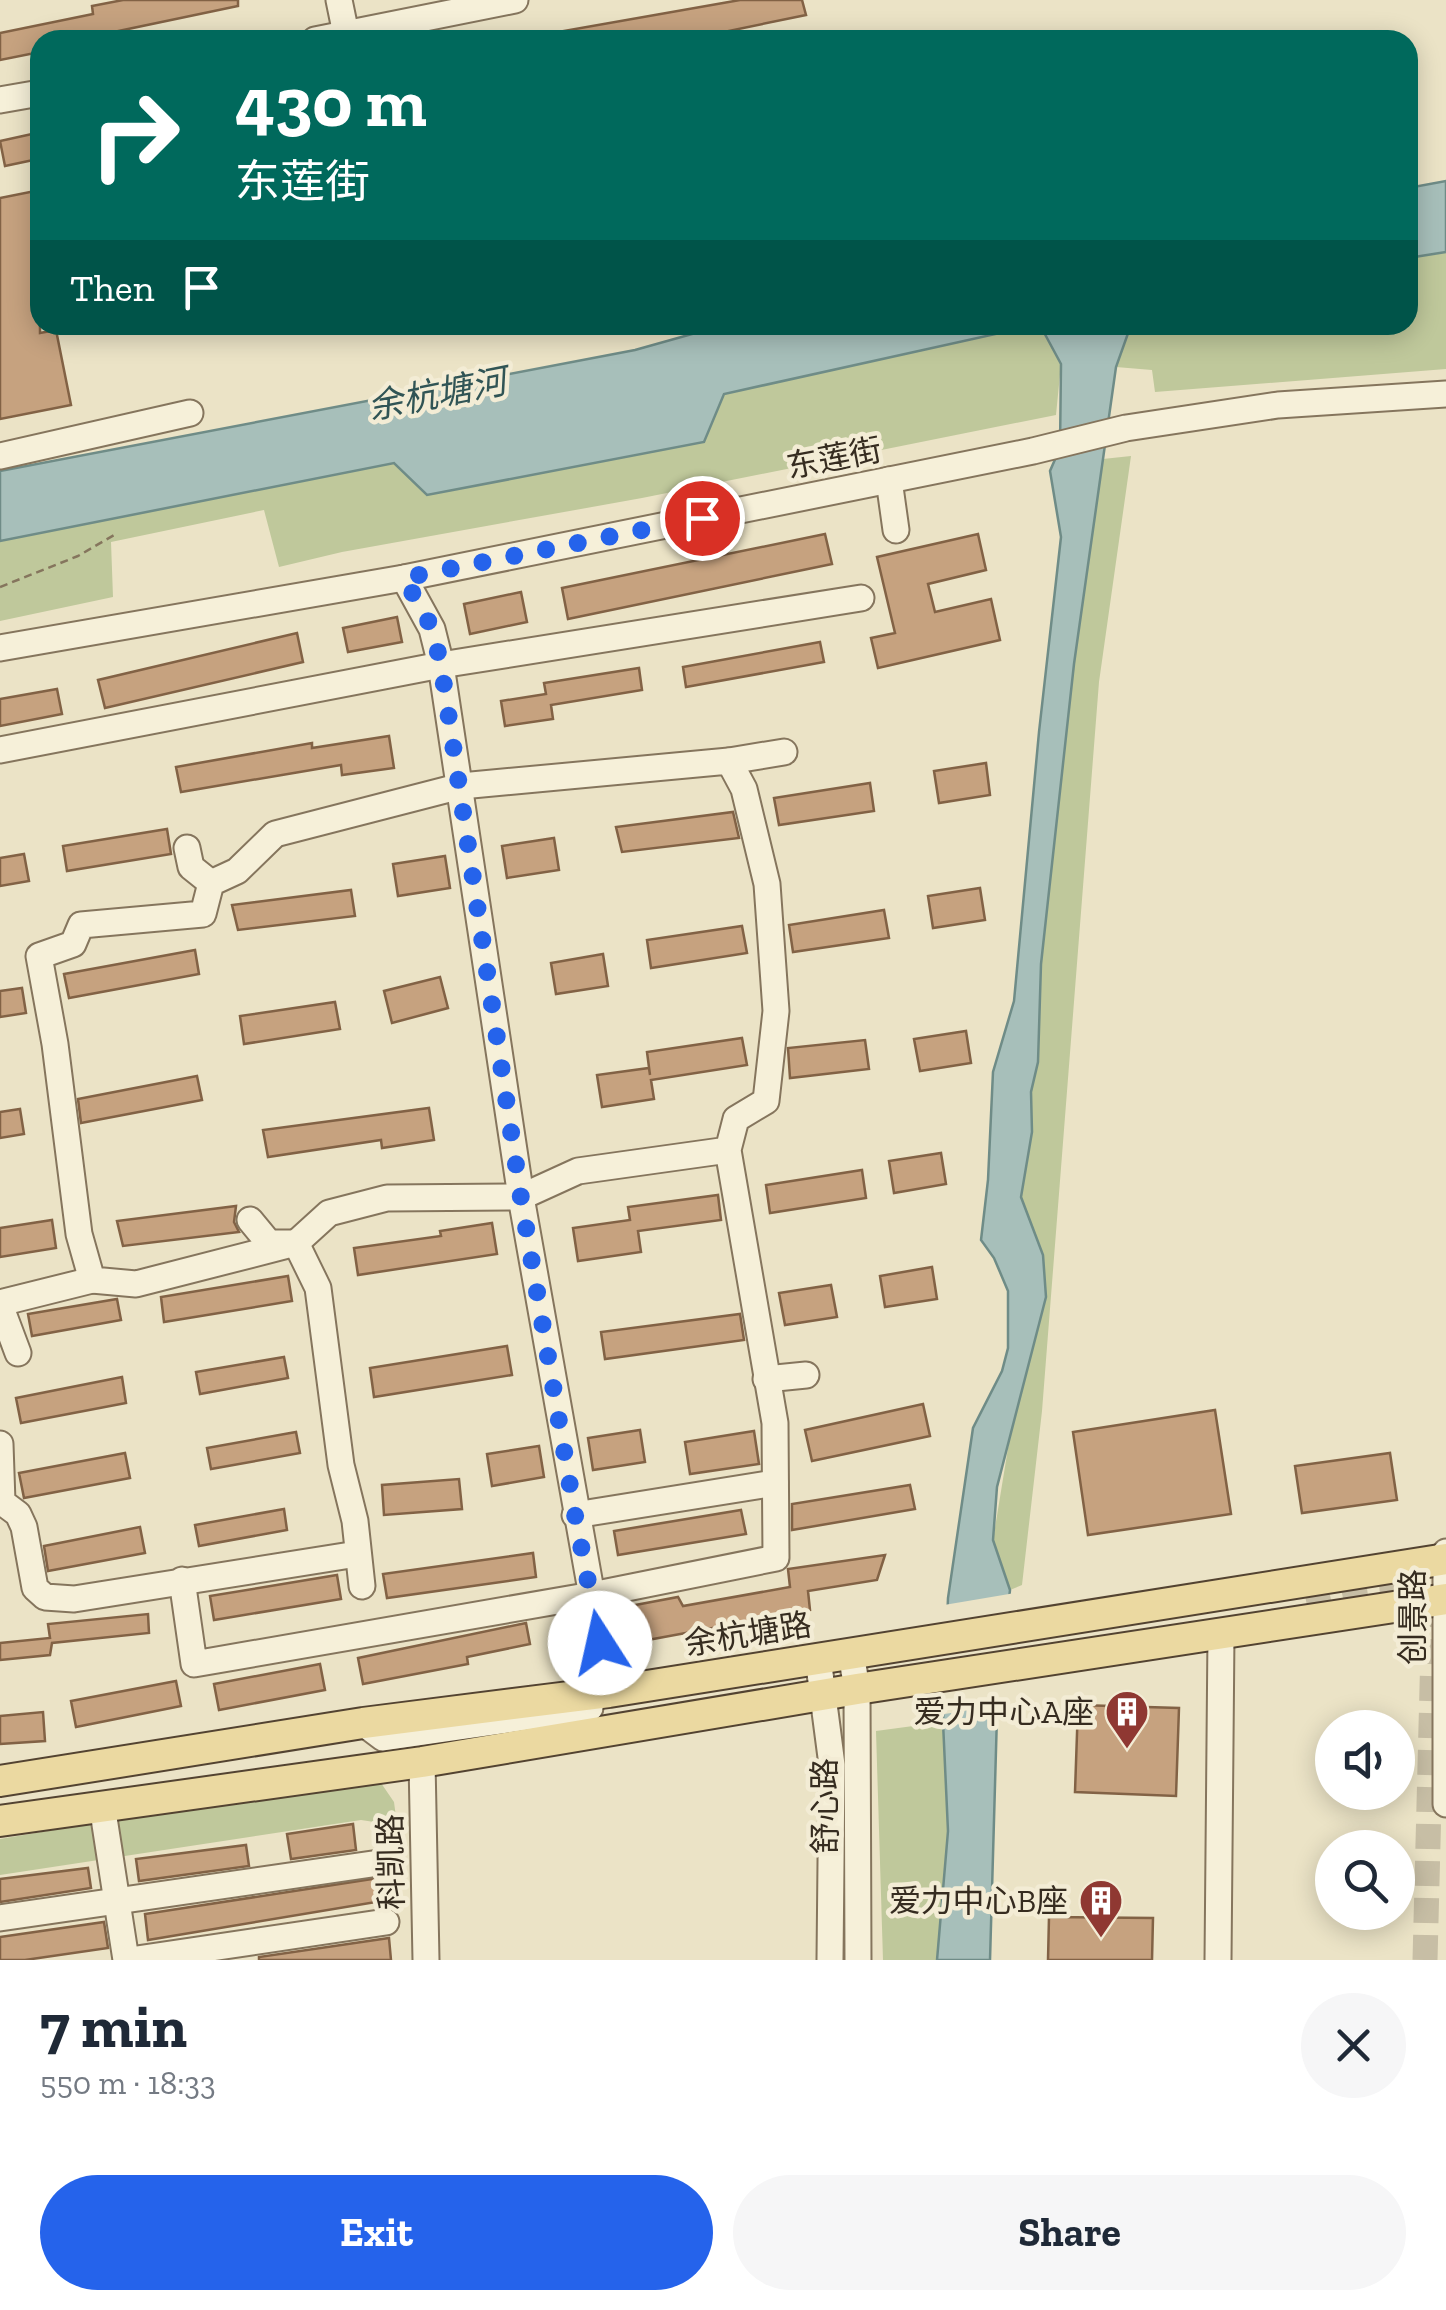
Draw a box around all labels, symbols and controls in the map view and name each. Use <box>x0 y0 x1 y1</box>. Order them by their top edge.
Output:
text: 430 m <box>235 60 427 144</box>
icon: right <box>70 70 200 200</box>
text: 东莲街 <box>235 155 370 209</box>
icon: arrive <box>174 260 229 315</box>
text: Then <box>70 265 154 311</box>
water label: 余杭塘河 <box>364 359 516 428</box>
street label: 东莲街 <box>783 430 885 486</box>
pin <box>660 476 745 561</box>
icon: arrive <box>675 491 730 546</box>
street label: 创景路 <box>1394 1569 1432 1665</box>
position arrow <box>548 1591 652 1695</box>
street label: 余杭塘路 <box>682 1605 814 1663</box>
building icon: 爱力中心A座 <box>1104 1689 1150 1750</box>
place label: 爱力中心A座 <box>913 1693 1094 1731</box>
map controls <box>1315 1710 1415 1930</box>
button: sound <box>1315 1710 1415 1810</box>
street label: 舒心路 <box>806 1758 844 1854</box>
street label: 科凯路 <box>371 1814 411 1910</box>
button: search <box>1315 1830 1415 1930</box>
building icon: 爱力中心B座 <box>1078 1878 1124 1939</box>
place label: 爱力中心B座 <box>889 1882 1068 1920</box>
text: 7 min <box>40 1990 187 2062</box>
button: close <box>1301 1993 1406 2098</box>
text: 550 m · 18:33 <box>40 2064 216 2102</box>
button: Exit <box>40 2175 713 2290</box>
button: Share <box>733 2175 1406 2290</box>

